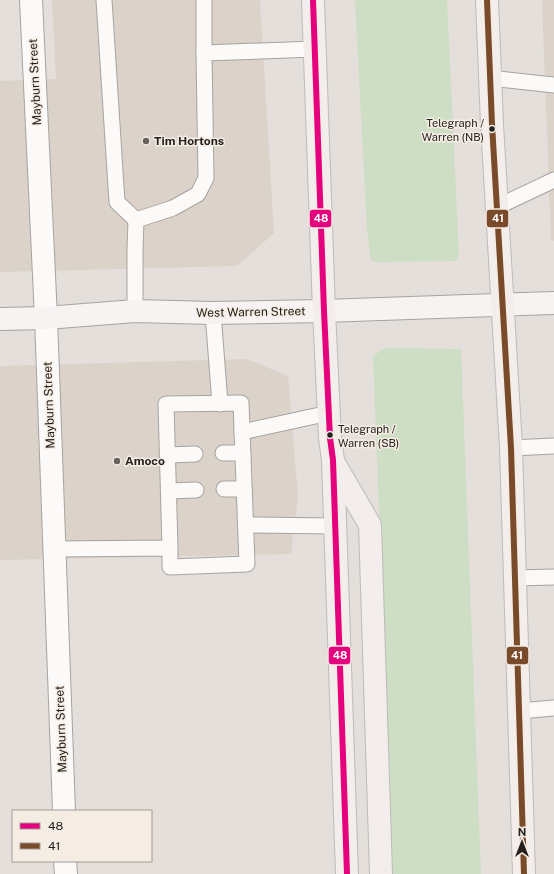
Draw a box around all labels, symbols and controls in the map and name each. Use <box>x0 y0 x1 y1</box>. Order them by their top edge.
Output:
street label: Mayburn Street <box>26 38 44 126</box>
place label: Telegraph / Warren (NB) <box>422 117 484 143</box>
marker: Telegraph / Warren (NB) <box>487 124 497 134</box>
place label: Tim Hortons <box>154 134 224 148</box>
marker: Tim Hortons <box>141 136 151 146</box>
line badge: 48 <box>309 209 332 228</box>
line badge: 41 <box>486 209 509 228</box>
text: 48 <box>314 212 328 224</box>
text: 41 <box>492 212 504 224</box>
street label: West Warren Street <box>196 304 306 320</box>
street label: Mayburn Street <box>40 361 58 449</box>
place label: Telegraph / Warren (SB) <box>338 423 399 449</box>
marker: Telegraph / Warren (SB) <box>325 430 335 440</box>
place label: Amoco <box>125 454 165 468</box>
marker: Amoco <box>112 456 122 466</box>
line badge: 48 <box>328 646 351 665</box>
line badge: 41 <box>506 646 529 665</box>
text: 48 <box>333 649 347 661</box>
text: 41 <box>511 649 523 661</box>
street label: Mayburn Street <box>52 685 70 773</box>
legend <box>12 810 152 862</box>
text: 48 <box>48 819 64 833</box>
north arrow <box>502 822 542 862</box>
text: N <box>518 826 526 838</box>
text: 41 <box>48 839 60 853</box>

